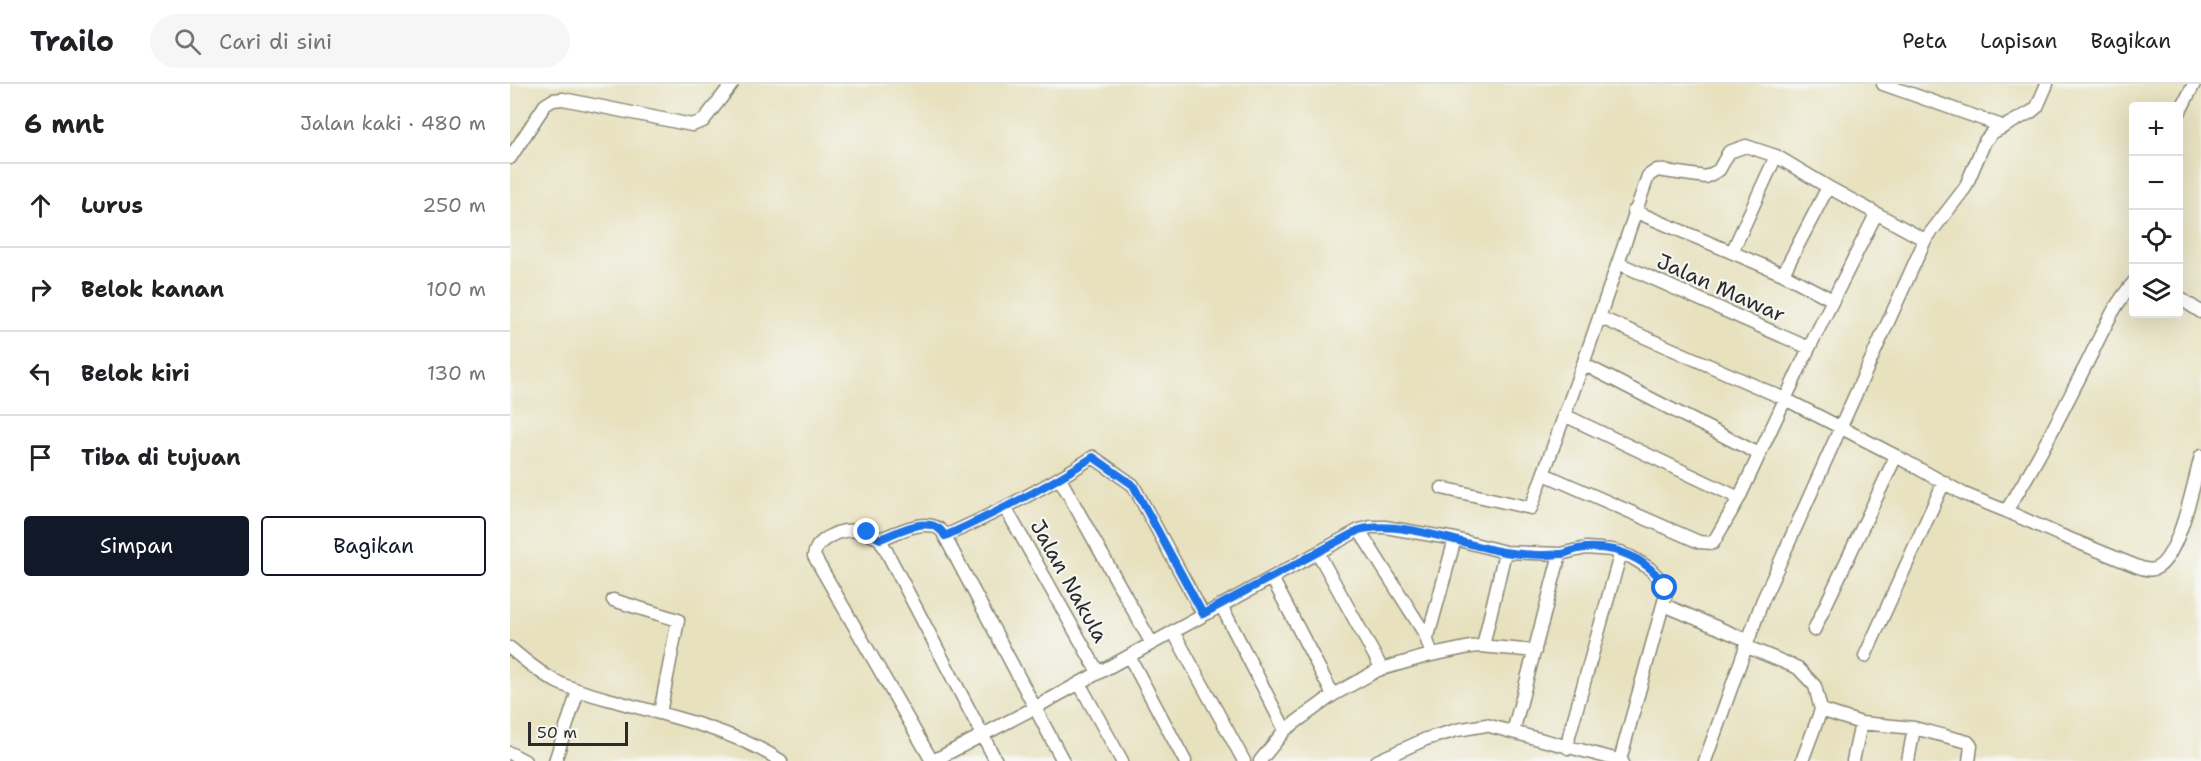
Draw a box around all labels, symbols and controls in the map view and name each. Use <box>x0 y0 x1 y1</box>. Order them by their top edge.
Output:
search box <box>150 14 570 68</box>
text: Trailo <box>30 22 114 60</box>
icon: search <box>171 25 204 58</box>
text: Cari di sini <box>219 27 332 56</box>
text: Peta <box>1902 27 1947 55</box>
text: Lapisan <box>1980 27 2057 55</box>
text: Bagikan <box>2090 27 2171 55</box>
map controls <box>2129 102 2183 318</box>
button: + <box>2129 102 2183 156</box>
text: 6 mnt <box>24 106 104 141</box>
text: Jalan kaki · 480 m <box>300 110 486 136</box>
button: − <box>2129 156 2183 210</box>
icon: ahead <box>24 189 57 222</box>
text: Lurus <box>81 191 143 220</box>
text: 250 m <box>422 192 486 218</box>
button: locate <box>2129 210 2183 264</box>
street label: Jalan Mawar <box>1652 247 1790 329</box>
button: layers <box>2129 264 2183 318</box>
icon: right <box>24 273 57 306</box>
text: Belok kanan <box>81 275 224 304</box>
text: 100 m <box>426 276 486 302</box>
icon: left <box>24 357 57 390</box>
text: Belok kiri <box>81 359 190 388</box>
text: 130 m <box>427 360 486 386</box>
icon: arrive <box>24 441 57 474</box>
text: Tiba di tujuan <box>81 443 241 472</box>
street label: Jalan Nakula <box>1024 514 1114 648</box>
button: Simpan <box>24 516 249 576</box>
button: Bagikan <box>261 516 486 576</box>
route end <box>853 518 879 544</box>
route start <box>1651 574 1677 600</box>
scale bar <box>528 719 628 746</box>
text: 50 m <box>537 722 577 743</box>

